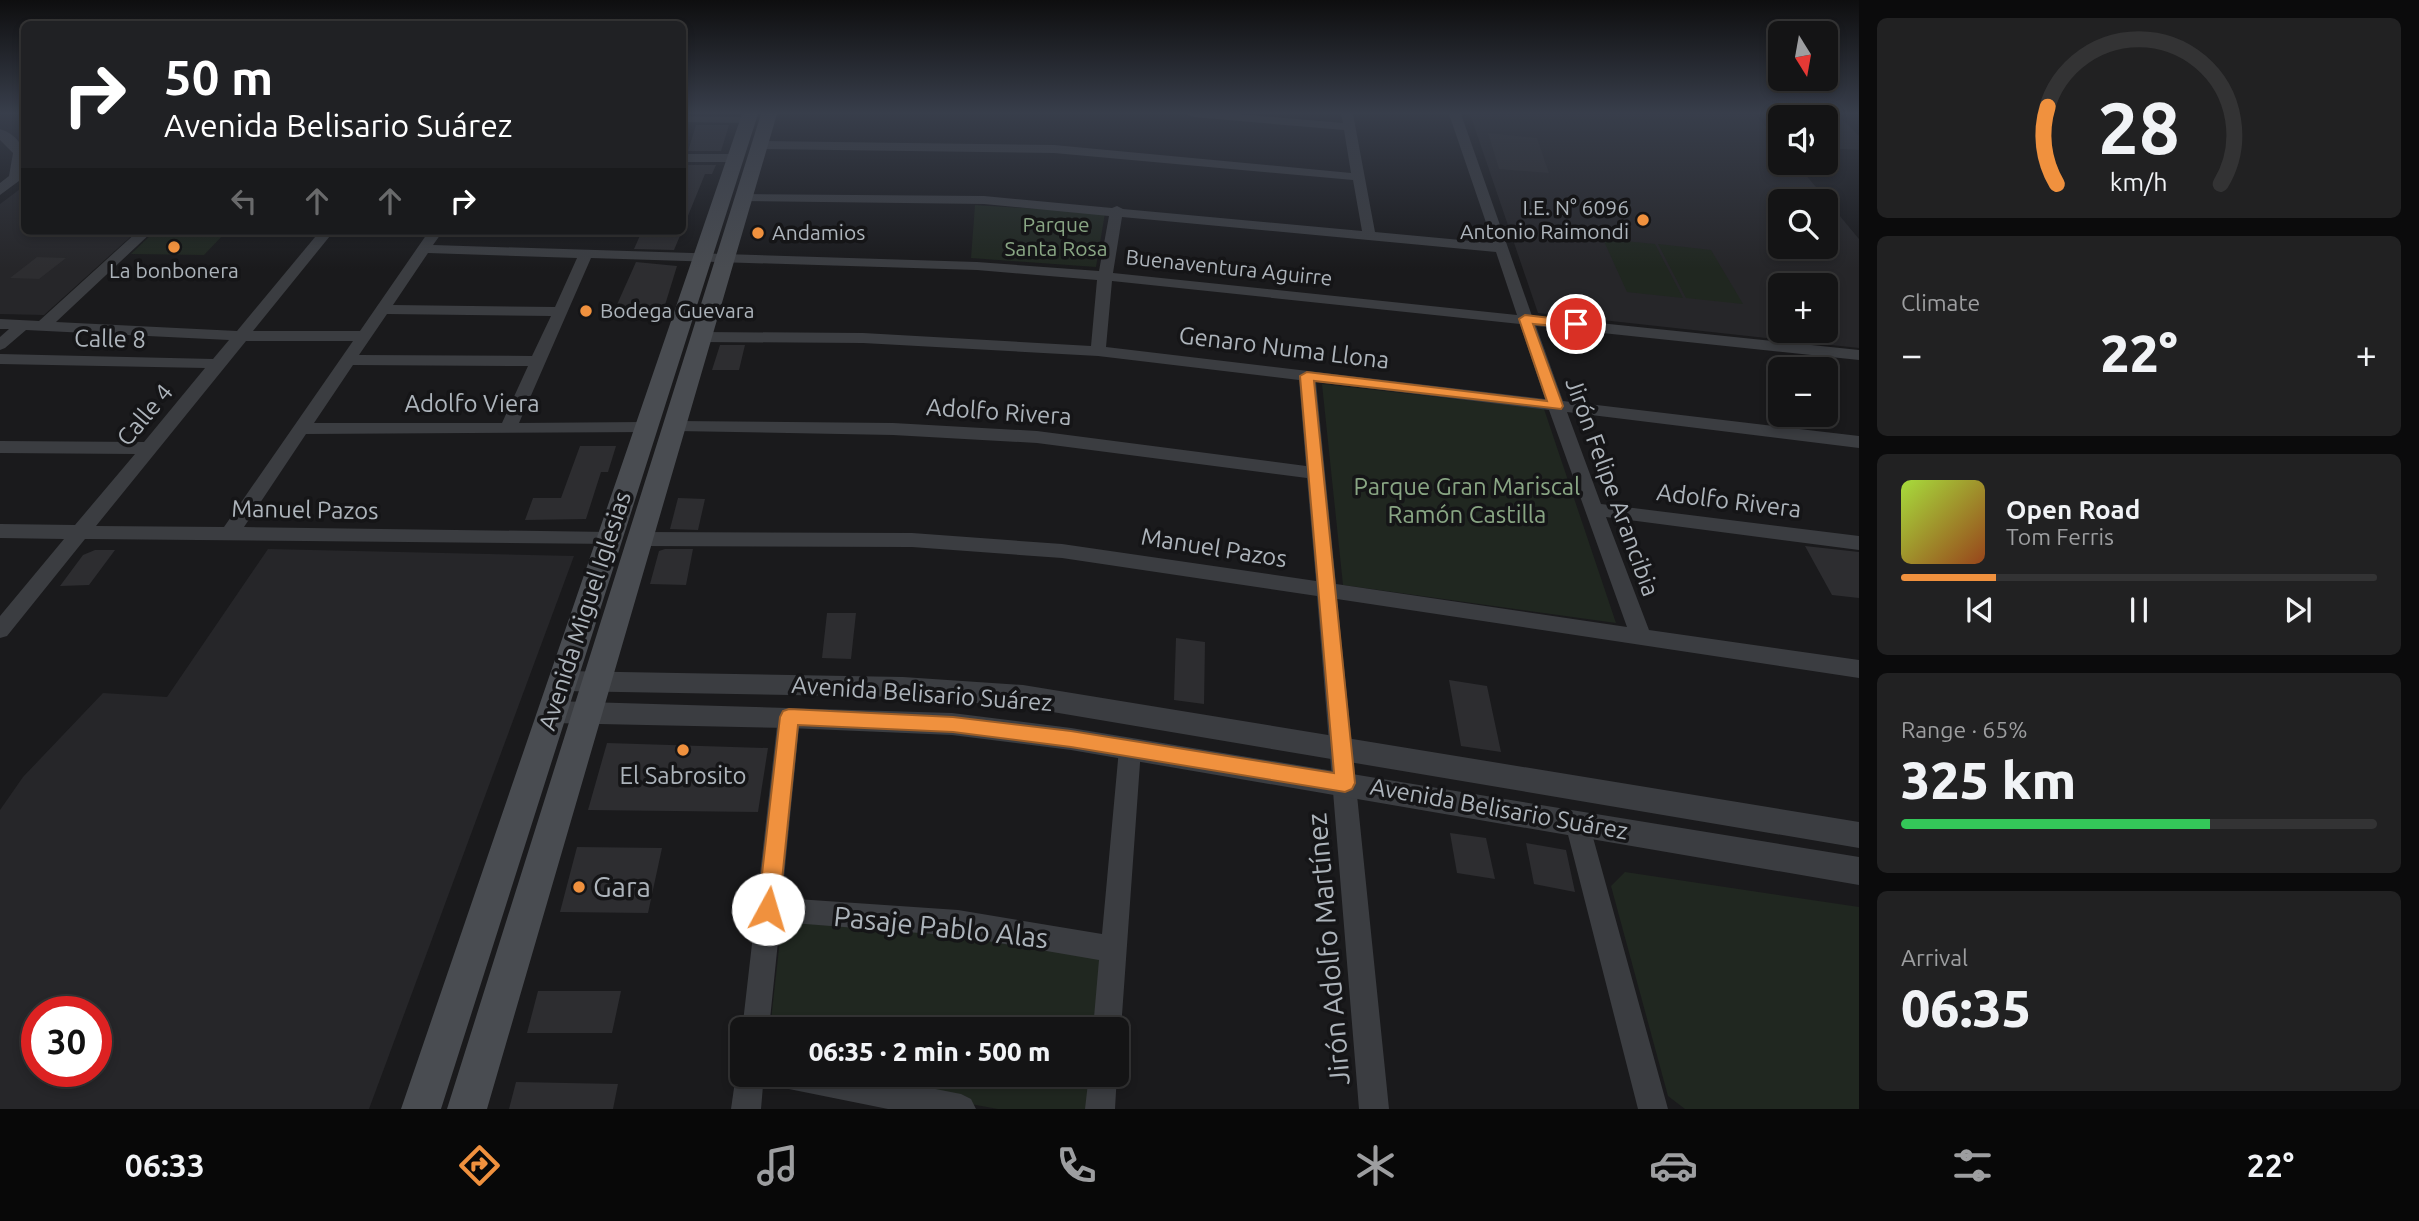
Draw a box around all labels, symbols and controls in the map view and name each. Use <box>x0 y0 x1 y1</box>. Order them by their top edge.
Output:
north arrow <box>1768 21 1838 91</box>
map controls <box>1768 21 1838 427</box>
icon: right <box>49 49 140 140</box>
text: 50 m <box>164 49 273 104</box>
text: 28 <box>2098 86 2180 168</box>
button: sound <box>1768 105 1838 175</box>
text: Avenida Belisario Suárez <box>164 107 513 143</box>
text: km/h <box>2110 168 2168 196</box>
icon: left <box>225 182 263 220</box>
icon: ahead <box>298 182 336 220</box>
icon: ahead <box>371 182 409 220</box>
icon: right <box>444 182 482 220</box>
button: search <box>1768 189 1838 259</box>
place label: I.E. N° 6096 Antonio Raimondi <box>1460 195 1629 243</box>
park label: Parque Santa Rosa <box>1005 212 1107 260</box>
marker: I.E. N° 6096 Antonio Raimondi <box>1635 212 1651 228</box>
place label: Andamios <box>772 220 865 244</box>
marker: Andamios <box>750 225 766 241</box>
marker: La bonbonera <box>166 239 182 255</box>
street label: Buenaventura Aguirre <box>1125 244 1334 290</box>
place label: La bonbonera <box>109 258 239 282</box>
button: + <box>1768 273 1838 343</box>
text: Climate <box>1901 290 1980 315</box>
pin <box>1546 294 1606 354</box>
place label: Bodega Guevara <box>600 298 754 322</box>
marker: Bodega Guevara <box>578 303 594 319</box>
icon: arrive <box>1557 305 1595 343</box>
street label: Genaro Numa Llona <box>1177 321 1391 374</box>
street label: Calle 8 <box>74 324 146 353</box>
text: 22° <box>2100 324 2178 382</box>
text: − <box>1901 333 1922 375</box>
text: + <box>2356 333 2377 375</box>
button: − <box>1768 357 1838 427</box>
street label: Jirón Felipe Arancibia <box>1560 374 1665 600</box>
street label: Calle 4 <box>111 378 178 451</box>
street label: Adolfo Viera <box>404 390 540 417</box>
street label: Adolfo Rivera <box>925 393 1073 430</box>
park label: Parque Gran Mariscal Ramón Castilla <box>1354 473 1580 528</box>
street label: Adolfo Rivera <box>1655 478 1803 523</box>
street label: Avenida Miguel Iglesias <box>533 488 636 734</box>
street label: Manuel Pazos <box>231 495 379 524</box>
text: Open Road <box>2006 495 2140 524</box>
street label: Manuel Pazos <box>1139 523 1289 572</box>
text: Tom Ferris <box>2006 524 2114 549</box>
icon: previous <box>1961 591 1999 629</box>
icon: pause <box>2120 591 2158 629</box>
icon: next <box>2279 591 2317 629</box>
street label: Avenida Belisario Suárez <box>791 671 1053 716</box>
text: Range · 65% <box>1901 717 2028 742</box>
marker: El Sabrosito <box>675 742 691 758</box>
text: 325 km <box>1901 751 2076 809</box>
place label: El Sabrosito <box>619 762 747 789</box>
street label: Avenida Belisario Suárez <box>1368 773 1630 845</box>
street label: Jirón Adolfo Martínez <box>1300 812 1355 1086</box>
place label: Gara <box>593 871 651 902</box>
position arrow <box>731 872 805 946</box>
marker: Gara <box>571 879 587 895</box>
street label: Pasaje Pablo Alas <box>832 900 1050 953</box>
text: Arrival <box>1901 945 1968 970</box>
text: 06:35 <box>1901 979 2031 1037</box>
speed limit sign: 30 <box>21 996 112 1087</box>
text: 06:35 · 2 min · 500 m <box>809 1037 1050 1066</box>
icon: directions <box>455 1141 504 1190</box>
icon: music <box>753 1141 802 1190</box>
icon: phone <box>1052 1141 1101 1190</box>
icon: climate <box>1351 1141 1400 1190</box>
icon: car <box>1649 1141 1698 1190</box>
icon: filters <box>1948 1141 1997 1190</box>
text: 06:33 <box>125 1147 205 1183</box>
text: 22° <box>2247 1147 2294 1183</box>

